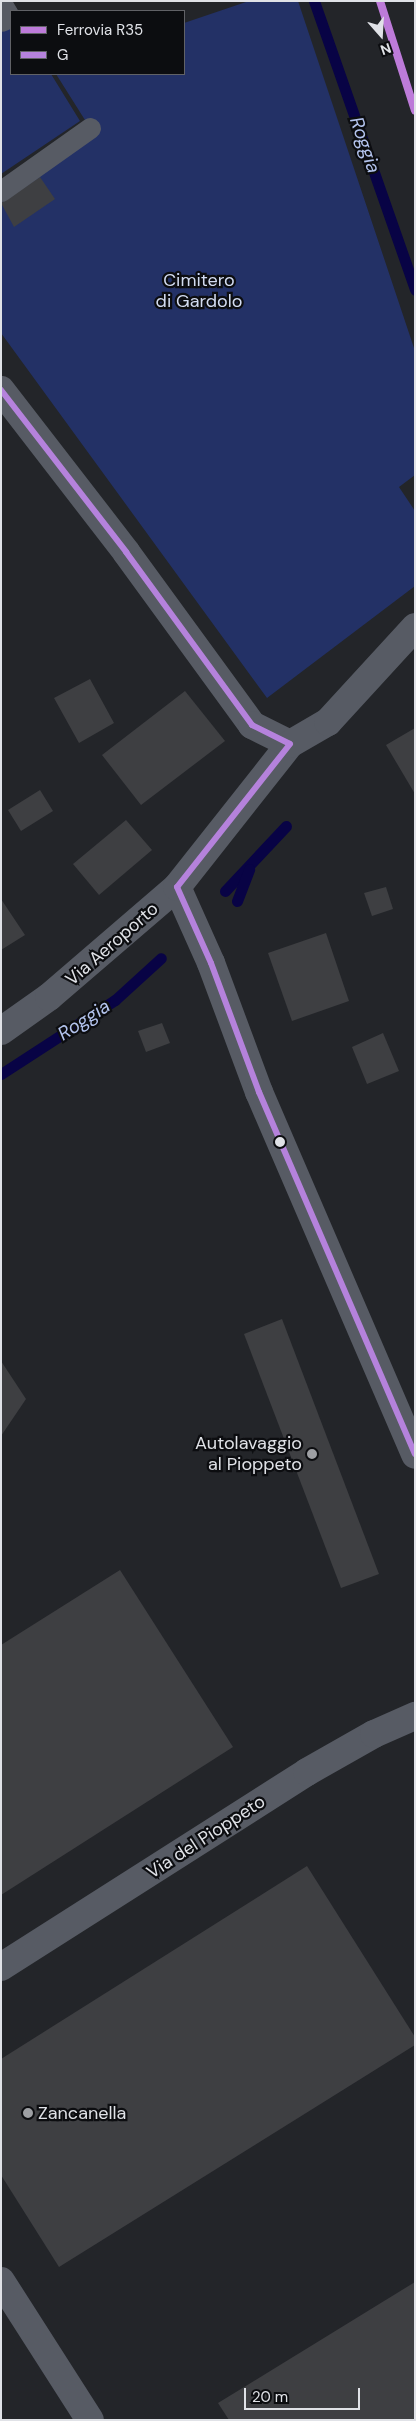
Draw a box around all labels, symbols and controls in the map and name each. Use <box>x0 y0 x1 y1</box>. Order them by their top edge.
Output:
legend <box>10 10 185 75</box>
north arrow <box>356 10 406 60</box>
text: Ferrovia R35 <box>57 20 143 40</box>
text: N <box>378 39 394 59</box>
text: G <box>57 45 68 65</box>
water label: Roggia <box>345 114 385 176</box>
park label: Cimitero di Gardolo <box>156 270 242 312</box>
street label: Via Aeroporto <box>61 898 163 990</box>
water label: Roggia <box>53 995 115 1045</box>
unlabelled marker <box>275 1137 285 1147</box>
place label: Autolavaggio al Pioppeto <box>195 1433 302 1476</box>
marker: Autolavaggio al Pioppeto <box>306 1448 318 1460</box>
street label: Via del Pioppeto <box>143 1791 269 1883</box>
place label: Zancanella <box>38 2102 126 2124</box>
marker: Zancanella <box>22 2107 34 2119</box>
scale bar <box>246 2378 362 2410</box>
text: 20 m <box>252 2387 288 2407</box>

